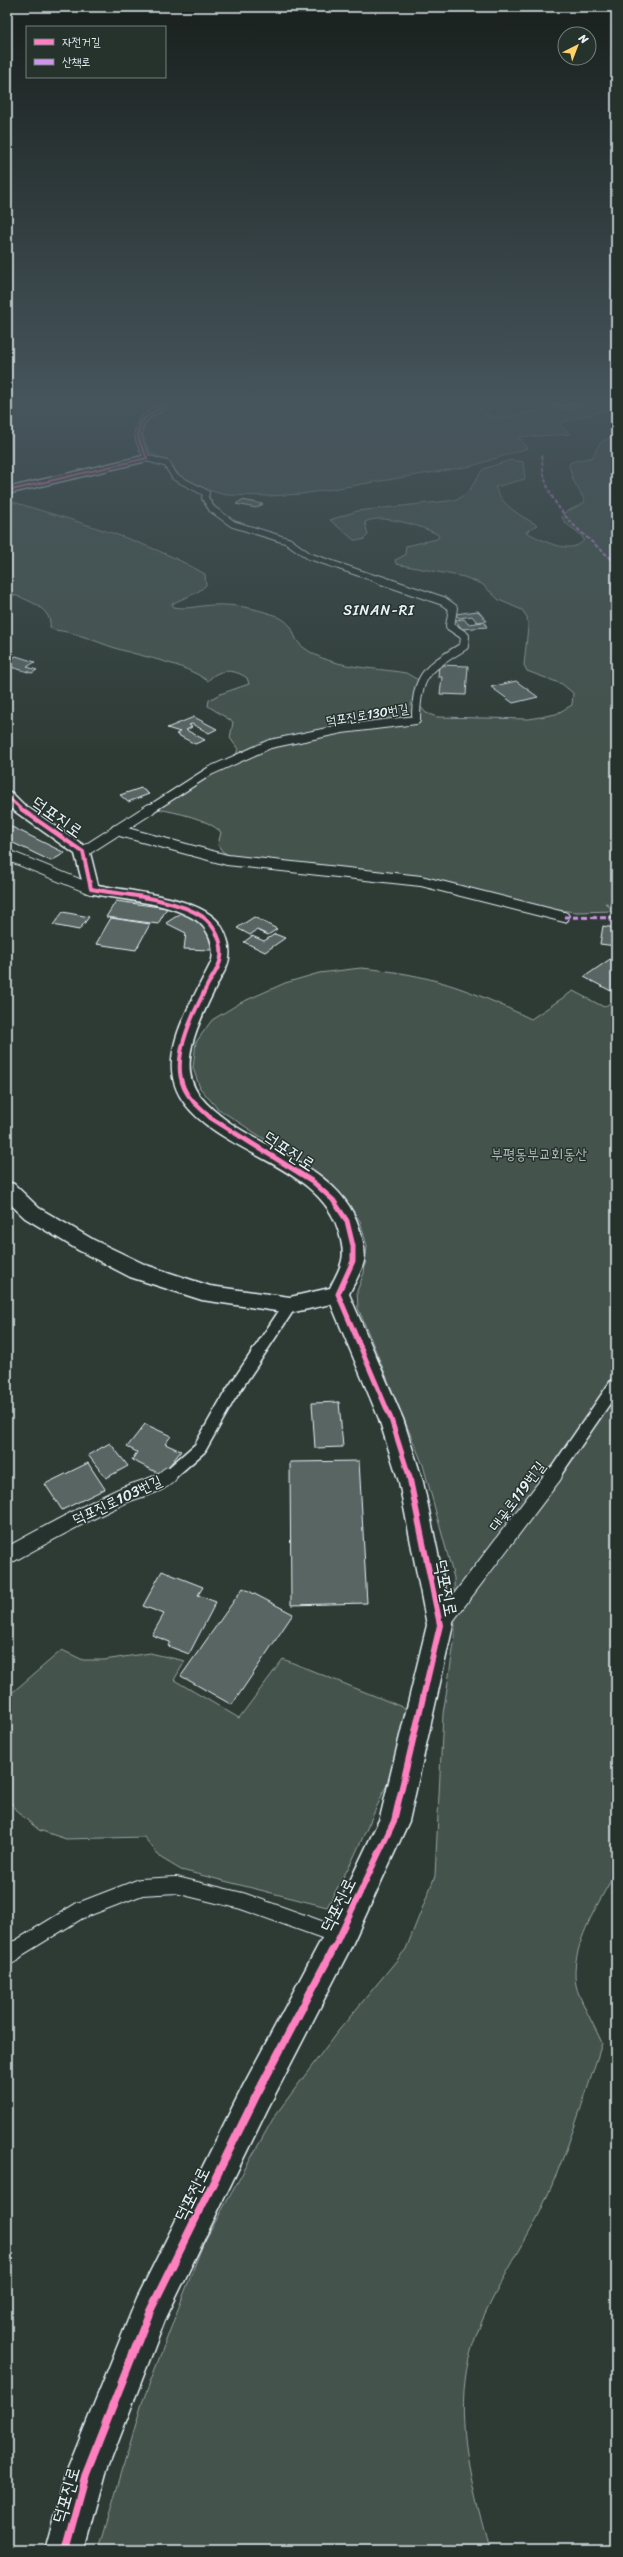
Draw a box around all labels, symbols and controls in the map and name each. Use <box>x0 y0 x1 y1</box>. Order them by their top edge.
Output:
legend <box>26 26 166 78</box>
north arrow <box>557 26 597 66</box>
text: N <box>573 29 593 49</box>
text: 자전거길 <box>62 31 101 53</box>
text: 산책로 <box>62 51 91 73</box>
district label: SINAN-RI <box>343 598 415 623</box>
street label: 덕포진로130번길 <box>324 697 410 732</box>
street label: 덕포진로 <box>24 787 90 847</box>
street label: 덕포진로 <box>256 1122 322 1180</box>
park label: 부평동부교회동산 <box>491 1141 587 1167</box>
street label: 대곶로119번길 <box>482 1455 552 1537</box>
street label: 덕포진로103번길 <box>68 1468 166 1532</box>
street label: 덕포진로 <box>425 1557 467 1619</box>
street label: 덕포진로 <box>311 1872 365 1938</box>
street label: 덕포진로 <box>165 2161 219 2227</box>
street label: 덕포진로 <box>43 2463 89 2527</box>

